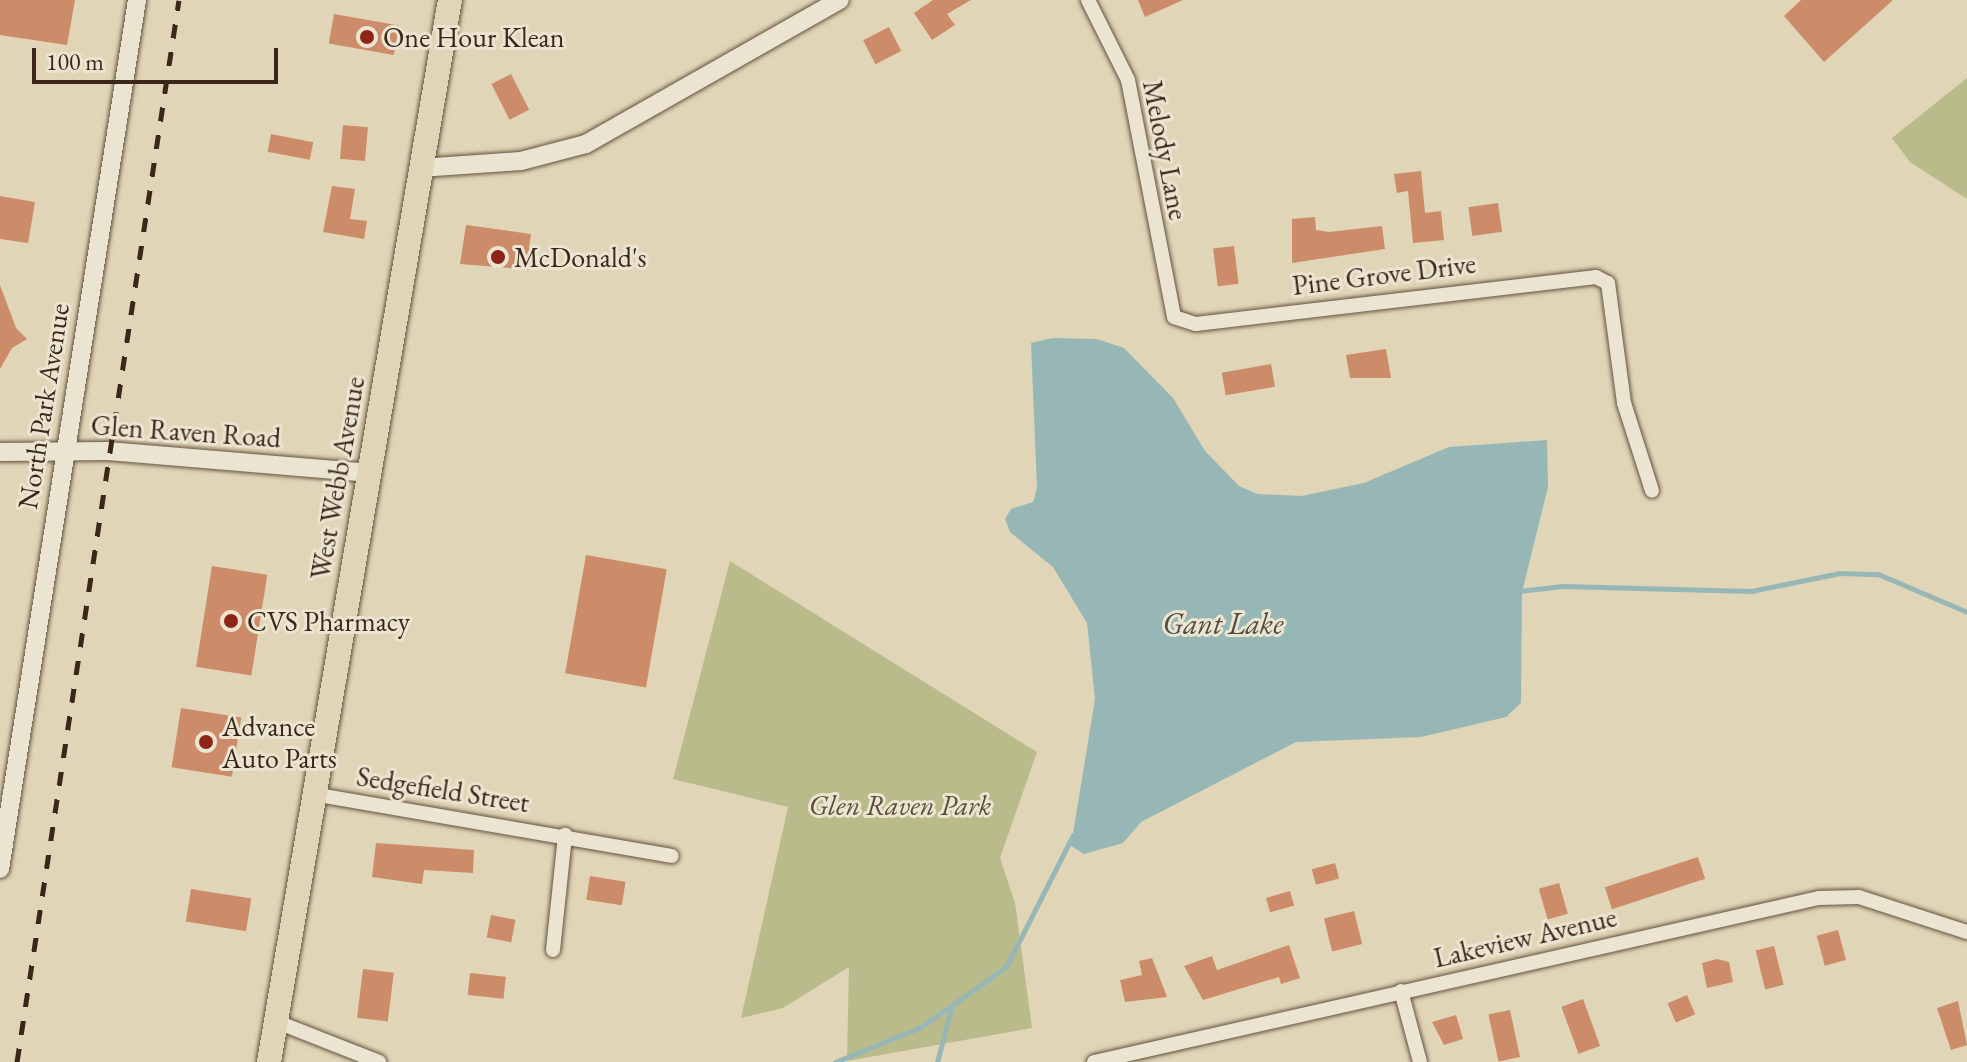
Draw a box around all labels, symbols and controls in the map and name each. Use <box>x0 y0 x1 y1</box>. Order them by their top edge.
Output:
place label: One Hour Klean <box>383 20 565 54</box>
marker: One Hour Klean <box>358 28 376 46</box>
scale bar <box>36 32 282 82</box>
text: 100 m <box>46 46 104 77</box>
street label: Melody Lane <box>1136 77 1196 223</box>
place label: McDonald's <box>514 240 647 274</box>
street label: Pine Grove Drive <box>1290 246 1478 302</box>
marker: McDonald's <box>489 248 507 266</box>
street label: North Park Avenue <box>10 301 76 511</box>
street label: West Webb Avenue <box>303 374 371 582</box>
street label: Glen Raven Road <box>90 408 282 454</box>
place label: CVS Pharmacy <box>247 604 410 638</box>
water label: Gant Lake <box>1163 606 1283 642</box>
marker: CVS Pharmacy <box>222 612 240 630</box>
place label: Advance Auto Parts <box>222 709 337 775</box>
marker: Advance Auto Parts <box>197 733 215 751</box>
street label: Sedgefield Street <box>354 759 532 819</box>
park label: Glen Raven Park <box>809 788 991 822</box>
street label: Lakeview Avenue <box>1430 900 1620 974</box>

